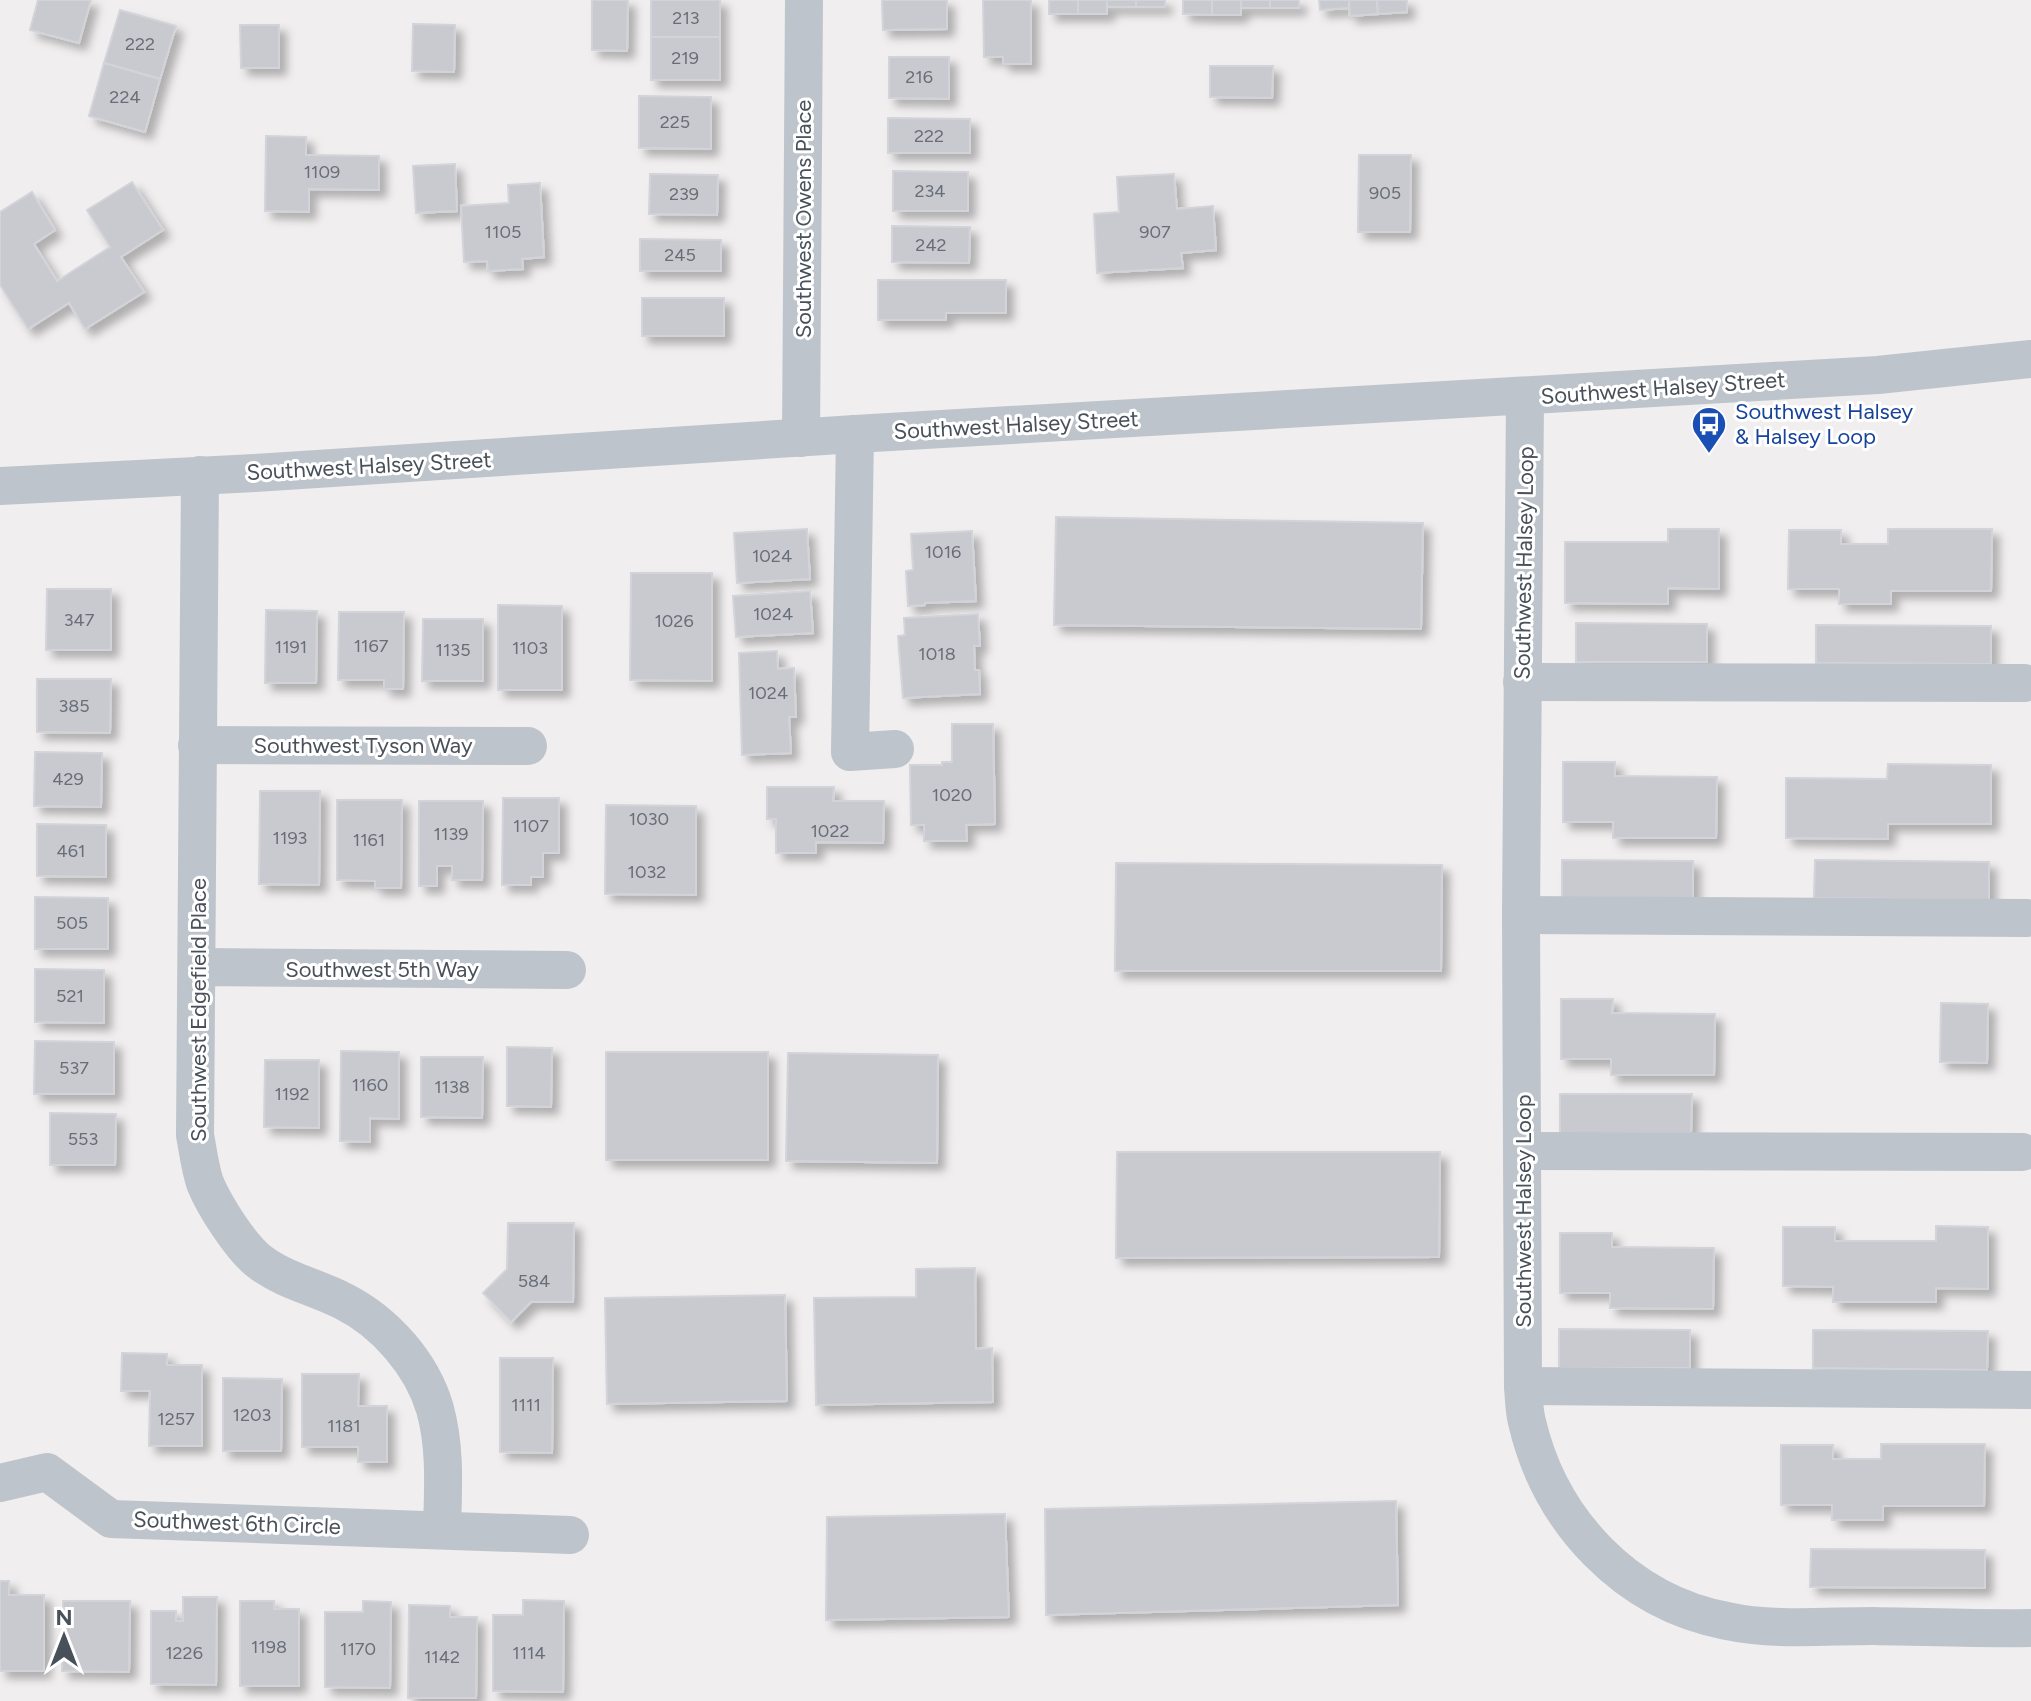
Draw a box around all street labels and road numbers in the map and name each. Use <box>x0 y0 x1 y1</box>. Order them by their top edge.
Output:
street label: Southwest Owens Place <box>790 100 817 338</box>
street label: Southwest Halsey Street <box>1540 366 1786 410</box>
street label: Southwest Halsey Street <box>893 405 1139 445</box>
street label: Southwest Halsey Street <box>246 446 492 486</box>
street label: Southwest Halsey Loop <box>1508 446 1540 680</box>
street label: Southwest Tyson Way <box>253 732 473 759</box>
street label: Southwest Edgefield Place <box>185 878 212 1142</box>
street label: Southwest 5th Way <box>285 956 479 983</box>
street label: Southwest Halsey Loop <box>1510 1094 1537 1328</box>
street label: Southwest 6th Circle <box>133 1506 341 1540</box>

